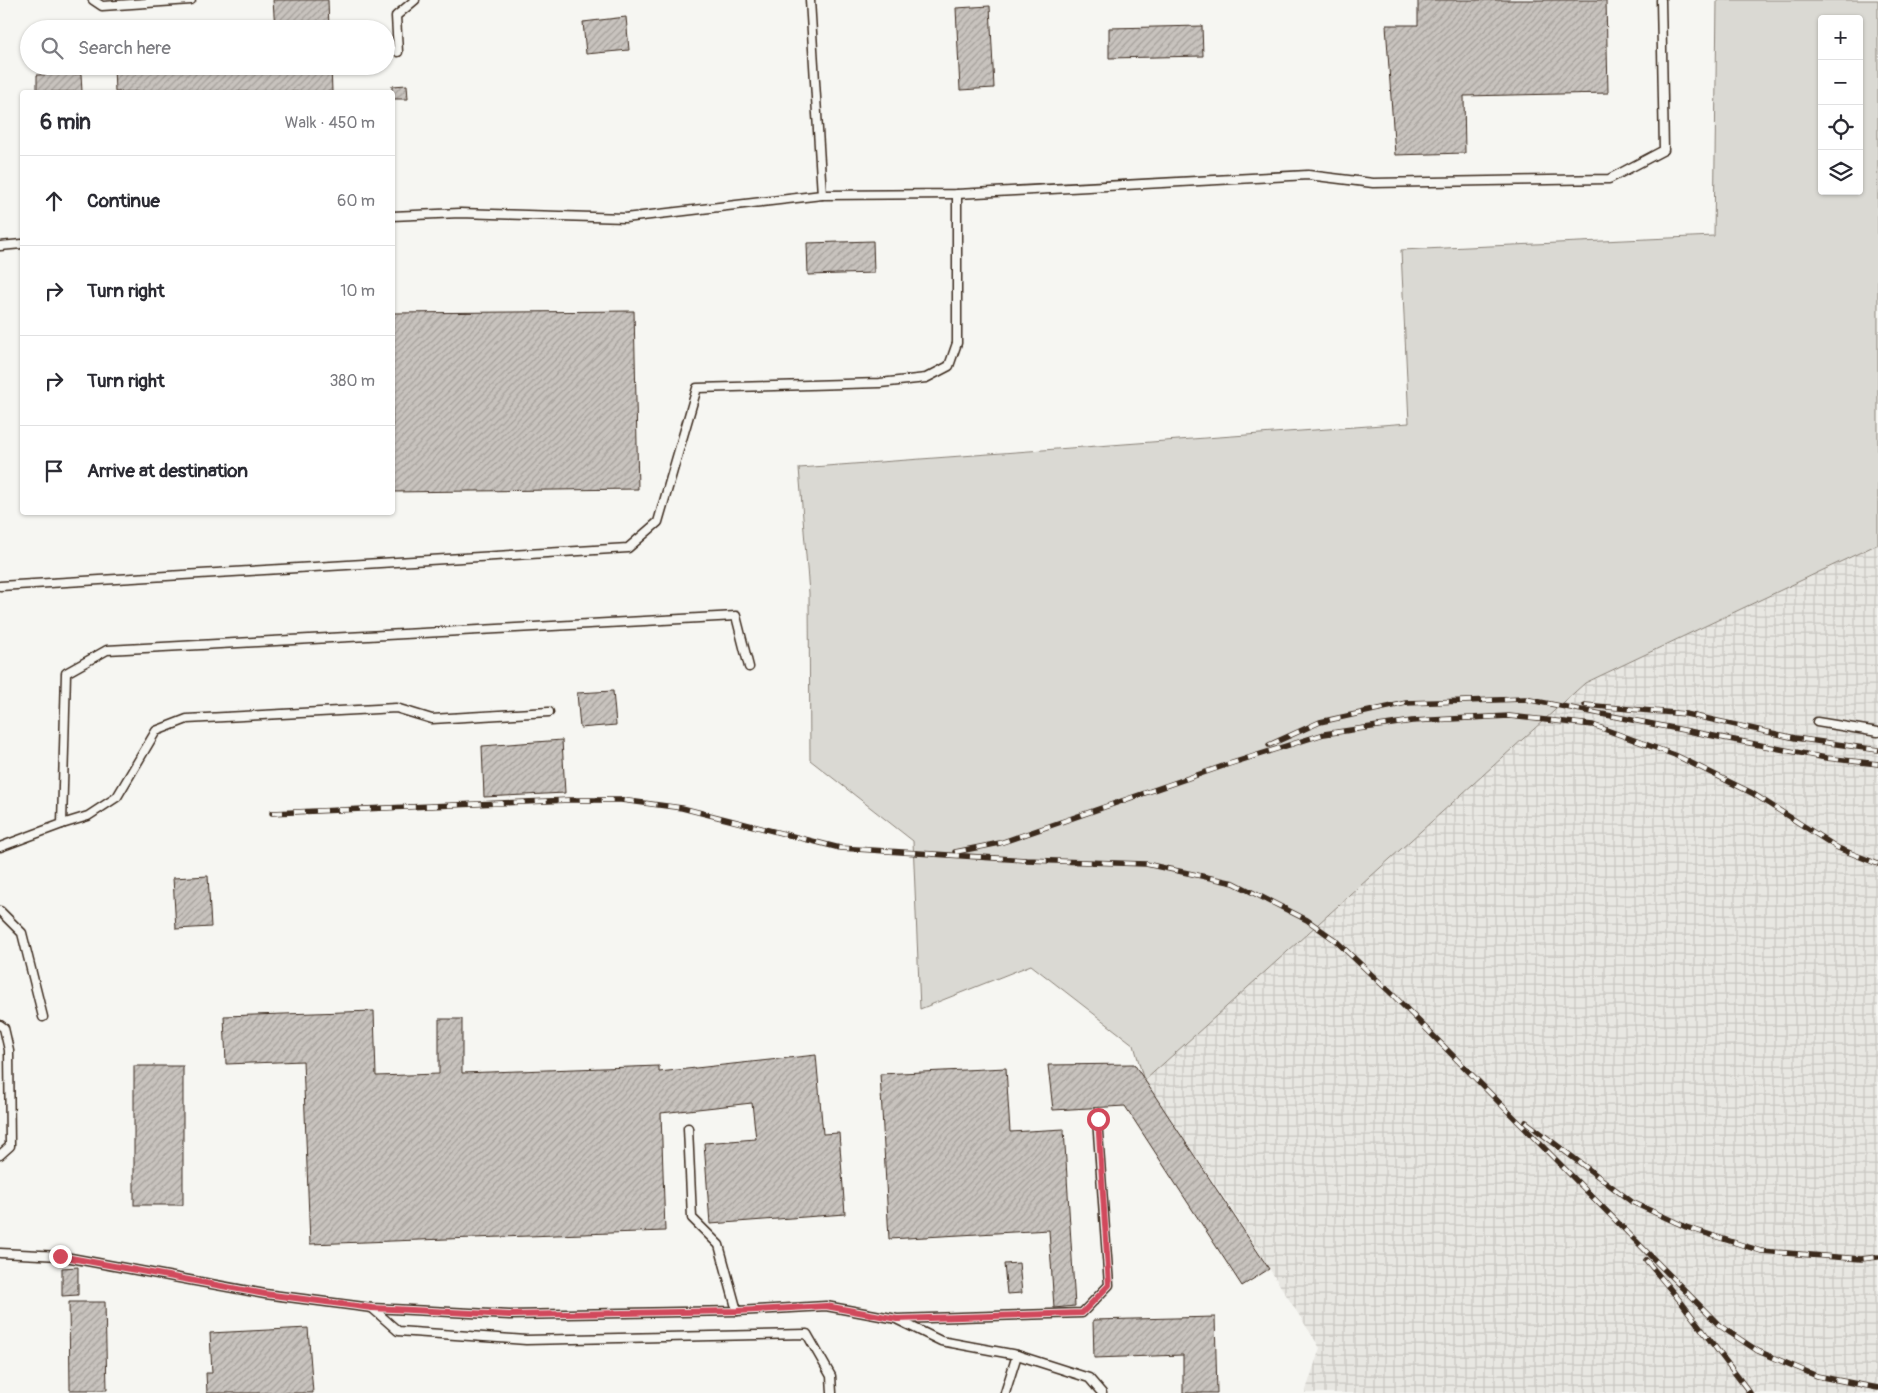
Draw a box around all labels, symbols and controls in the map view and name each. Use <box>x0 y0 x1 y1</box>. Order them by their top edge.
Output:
map controls <box>1818 15 1863 195</box>
button: + <box>1818 15 1863 60</box>
search box <box>20 20 395 75</box>
icon: search <box>38 34 66 62</box>
text: Search here <box>78 36 171 60</box>
button: − <box>1818 60 1863 105</box>
button: locate <box>1818 105 1863 150</box>
text: 6 min <box>40 109 91 136</box>
text: Walk · 450 m <box>285 113 375 133</box>
button: layers <box>1818 150 1863 195</box>
icon: ahead <box>40 187 68 215</box>
text: Continue <box>87 189 160 213</box>
text: 60 m <box>337 191 375 211</box>
icon: right <box>40 277 68 305</box>
text: Turn right <box>87 279 165 303</box>
text: 10 m <box>340 281 375 301</box>
icon: right <box>40 367 68 395</box>
text: Turn right <box>87 369 165 393</box>
text: 380 m <box>329 371 375 391</box>
icon: arrive <box>40 457 68 485</box>
text: Arrive at destination <box>87 459 248 483</box>
route start <box>1087 1108 1110 1131</box>
route end <box>49 1245 72 1268</box>

